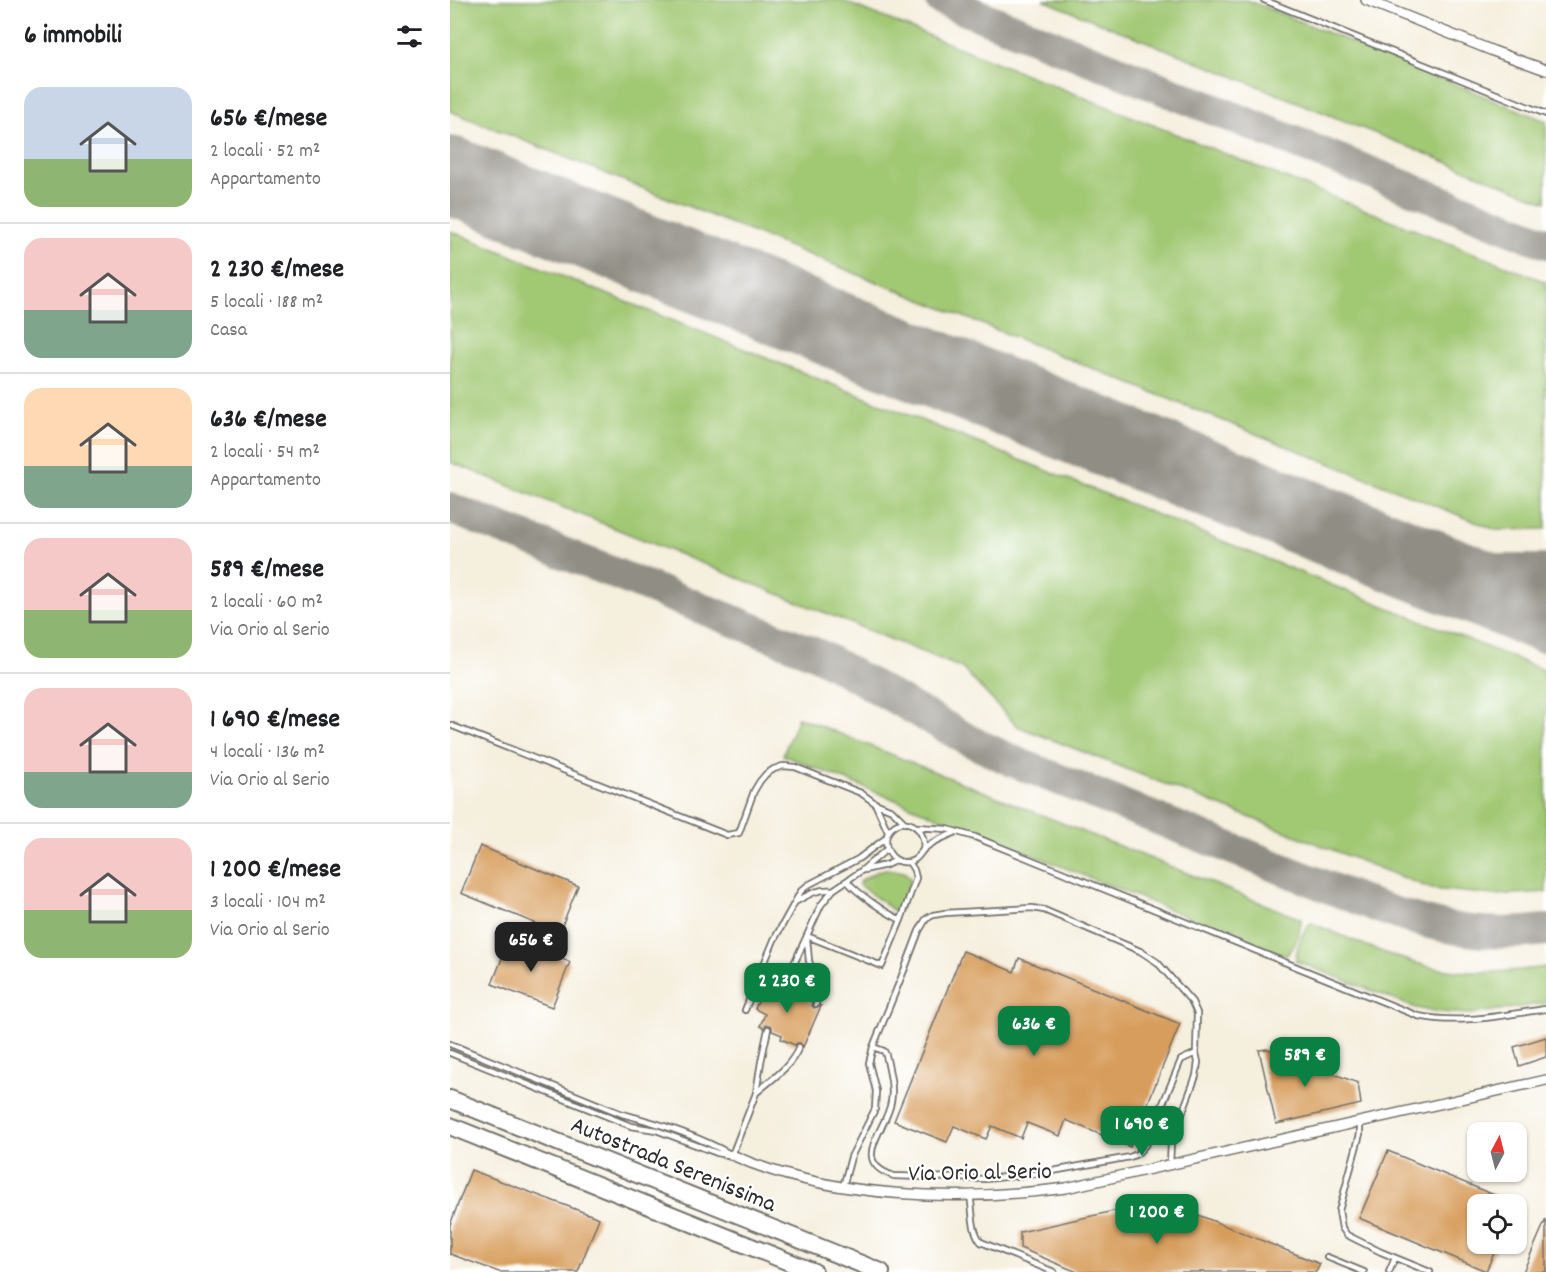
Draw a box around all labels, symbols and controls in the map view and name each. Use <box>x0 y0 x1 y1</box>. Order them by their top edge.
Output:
text: 6 immobili <box>24 18 122 55</box>
icon: filters <box>393 20 426 53</box>
text: 656 €/mese <box>210 101 327 138</box>
icon: home <box>72 111 144 183</box>
text: 2 locali · 52 m² <box>210 138 320 166</box>
text: Appartamento <box>210 166 321 194</box>
text: 2 230 €/mese <box>210 252 344 289</box>
icon: home <box>72 262 144 334</box>
text: 5 locali · 188 m² <box>210 289 323 317</box>
text: Casa <box>210 317 247 345</box>
text: 636 €/mese <box>210 402 327 439</box>
icon: home <box>72 412 144 484</box>
text: 2 locali · 54 m² <box>210 439 320 467</box>
text: Appartamento <box>210 467 321 495</box>
text: 589 €/mese <box>210 552 324 589</box>
icon: home <box>72 562 144 634</box>
text: 2 locali · 60 m² <box>210 589 323 617</box>
text: Via Orio al Serio <box>210 617 330 645</box>
text: 1 690 €/mese <box>210 702 340 739</box>
icon: home <box>72 712 144 784</box>
text: 4 locali · 136 m² <box>210 739 325 767</box>
text: Via Orio al Serio <box>210 767 330 795</box>
text: 1 200 €/mese <box>210 852 341 889</box>
icon: home <box>72 862 144 934</box>
text: 3 locali · 104 m² <box>210 889 326 917</box>
text: Via Orio al Serio <box>210 917 330 945</box>
pin: 656 € <box>489 922 573 973</box>
text: 656 € <box>509 927 553 955</box>
pin: 2 230 € <box>732 963 842 1014</box>
text: 2 230 € <box>758 968 816 996</box>
pin: 636 € <box>992 1006 1076 1057</box>
text: 636 € <box>1012 1011 1056 1039</box>
pin: 589 € <box>1263 1037 1347 1088</box>
text: 589 € <box>1284 1042 1326 1070</box>
pin: 1 690 € <box>1087 1106 1197 1157</box>
street label: Autostrada Serenissima <box>565 1109 781 1223</box>
text: 1 690 € <box>1115 1111 1169 1139</box>
north arrow <box>1467 1122 1527 1182</box>
map controls <box>1467 1122 1527 1254</box>
street label: Via Orio al Serio <box>908 1156 1052 1192</box>
pin: 1 200 € <box>1102 1194 1212 1245</box>
button: locate <box>1467 1194 1527 1254</box>
text: 1 200 € <box>1129 1199 1185 1227</box>

